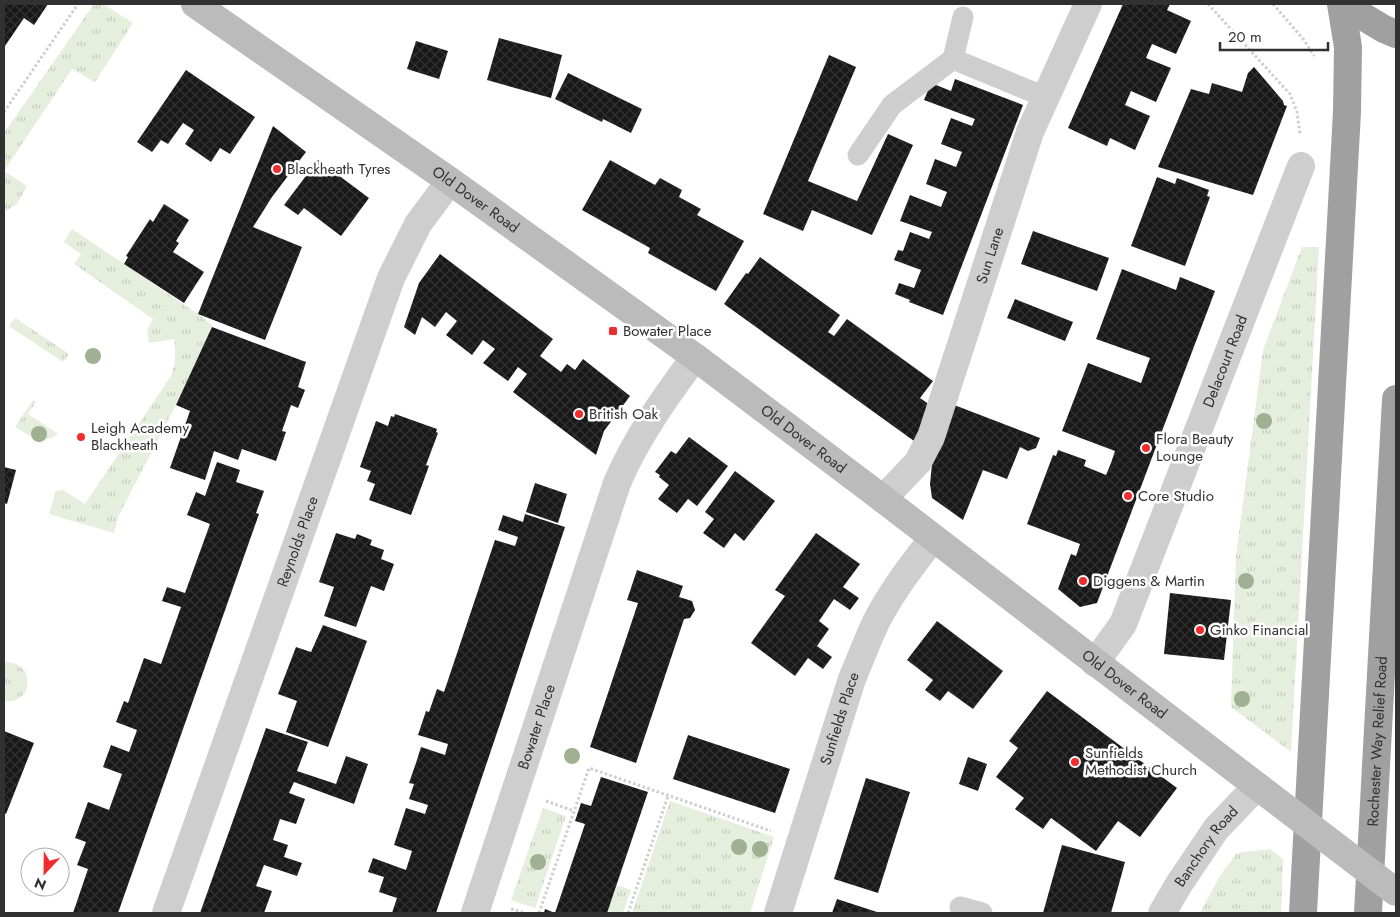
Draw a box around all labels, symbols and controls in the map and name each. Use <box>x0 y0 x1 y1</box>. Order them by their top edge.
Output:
scale bar <box>1220 20 1328 52</box>
text: 20 m <box>1228 26 1262 48</box>
place label: Blackheath Tyres <box>287 158 390 180</box>
street label: Old Dover Road <box>427 161 524 238</box>
marker: Blackheath Tyres <box>271 163 283 175</box>
street label: Sun Lane <box>970 224 1009 286</box>
street label: Delacourt Road <box>1197 312 1253 411</box>
place label: Bowater Place <box>623 320 712 342</box>
marker: Bowater Place <box>607 325 619 337</box>
street label: Old Dover Road <box>756 399 851 479</box>
place label: British Oak <box>589 403 658 425</box>
marker: British Oak <box>573 408 585 420</box>
place label: Leigh Academy Blackheath <box>91 417 189 456</box>
place label: Flora Beauty Lounge <box>1156 428 1234 467</box>
marker: Leigh Academy Blackheath <box>75 431 87 443</box>
marker: Flora Beauty Lounge <box>1140 442 1152 454</box>
place label: Core Studio <box>1138 485 1214 507</box>
marker: Core Studio <box>1122 490 1134 502</box>
street label: Reynolds Place <box>271 493 324 590</box>
place label: Diggens & Martin <box>1093 570 1205 592</box>
marker: Diggens & Martin <box>1077 575 1089 587</box>
place label: Ginko Financial <box>1210 619 1309 641</box>
marker: Ginko Financial <box>1194 624 1206 636</box>
street label: Old Dover Road <box>1077 644 1172 724</box>
street label: Rochester Way Relief Road <box>1362 656 1393 827</box>
street label: Sunfields Place <box>814 668 865 768</box>
street label: Bowater Place <box>512 681 561 772</box>
place label: Sunfields Methodist Church <box>1085 742 1197 781</box>
marker: Sunfields Methodist Church <box>1069 756 1081 768</box>
street label: Banchory Road <box>1169 801 1243 891</box>
north arrow <box>20 847 70 897</box>
text: N <box>31 873 49 895</box>

